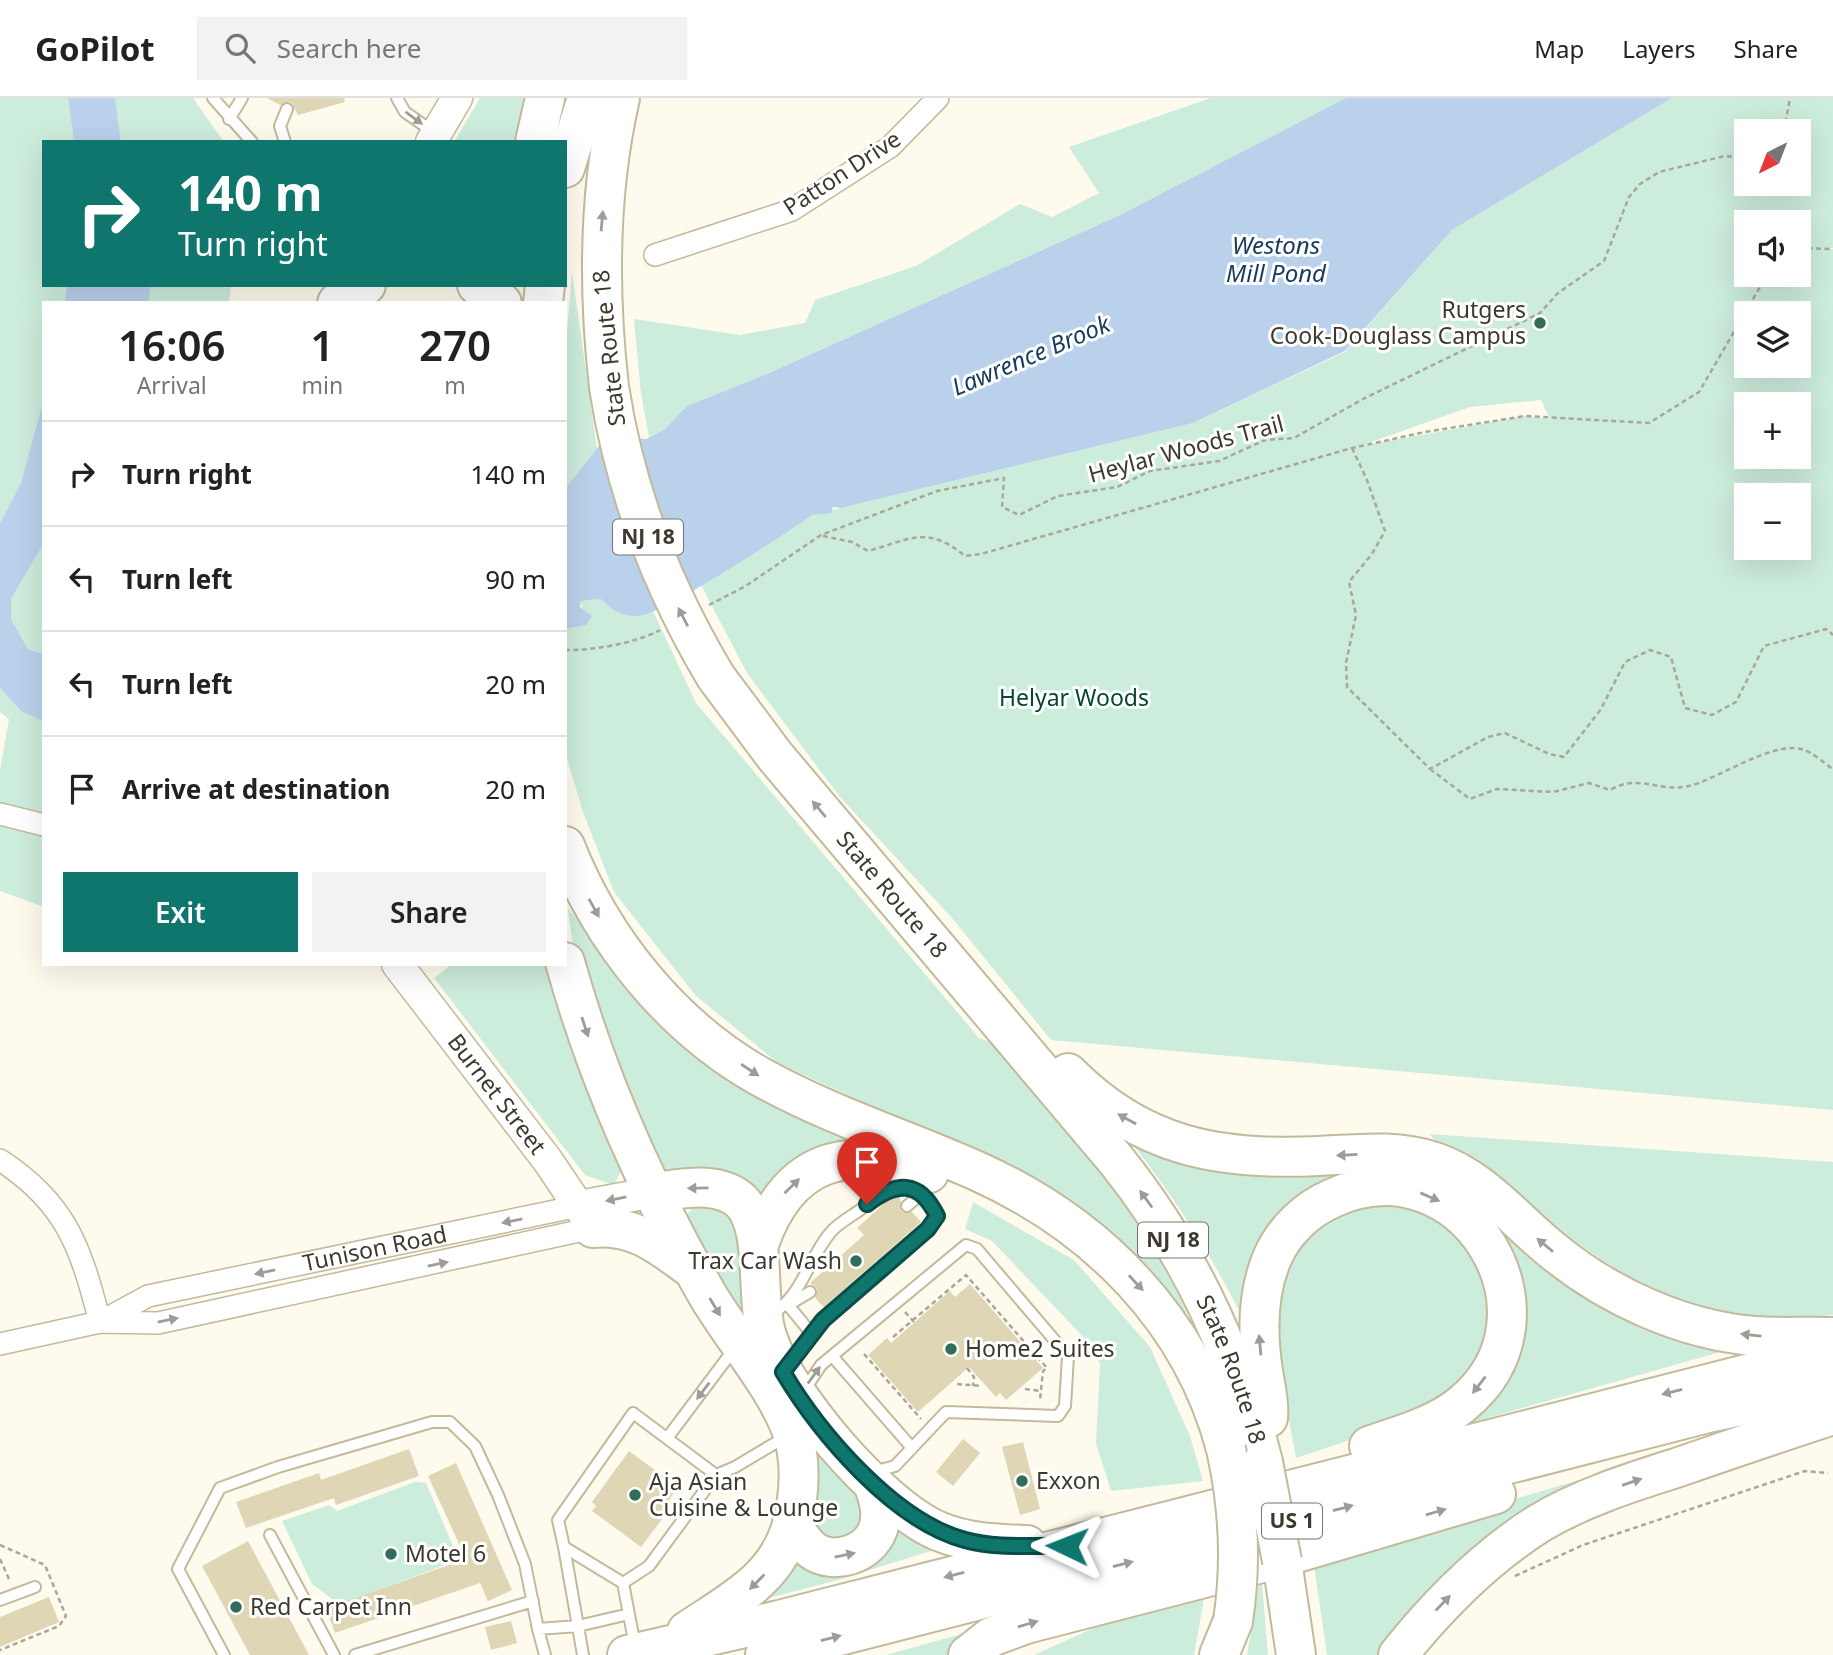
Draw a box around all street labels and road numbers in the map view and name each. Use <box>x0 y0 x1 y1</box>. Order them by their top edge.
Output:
street label: Patton Drive <box>776 122 907 222</box>
street label: State Route 18 <box>584 268 632 428</box>
street label: Heylar Woods Trail <box>1085 407 1287 489</box>
road number: NJ 18 <box>613 520 683 555</box>
street label: State Route 18 <box>830 824 956 964</box>
street label: Burnet Street <box>441 1026 554 1161</box>
street label: Tunison Road <box>300 1217 450 1278</box>
road number: NJ 18 <box>1138 1222 1208 1258</box>
street label: State Route 18 <box>1189 1289 1275 1447</box>
road number: US 1 <box>1262 1504 1322 1538</box>

